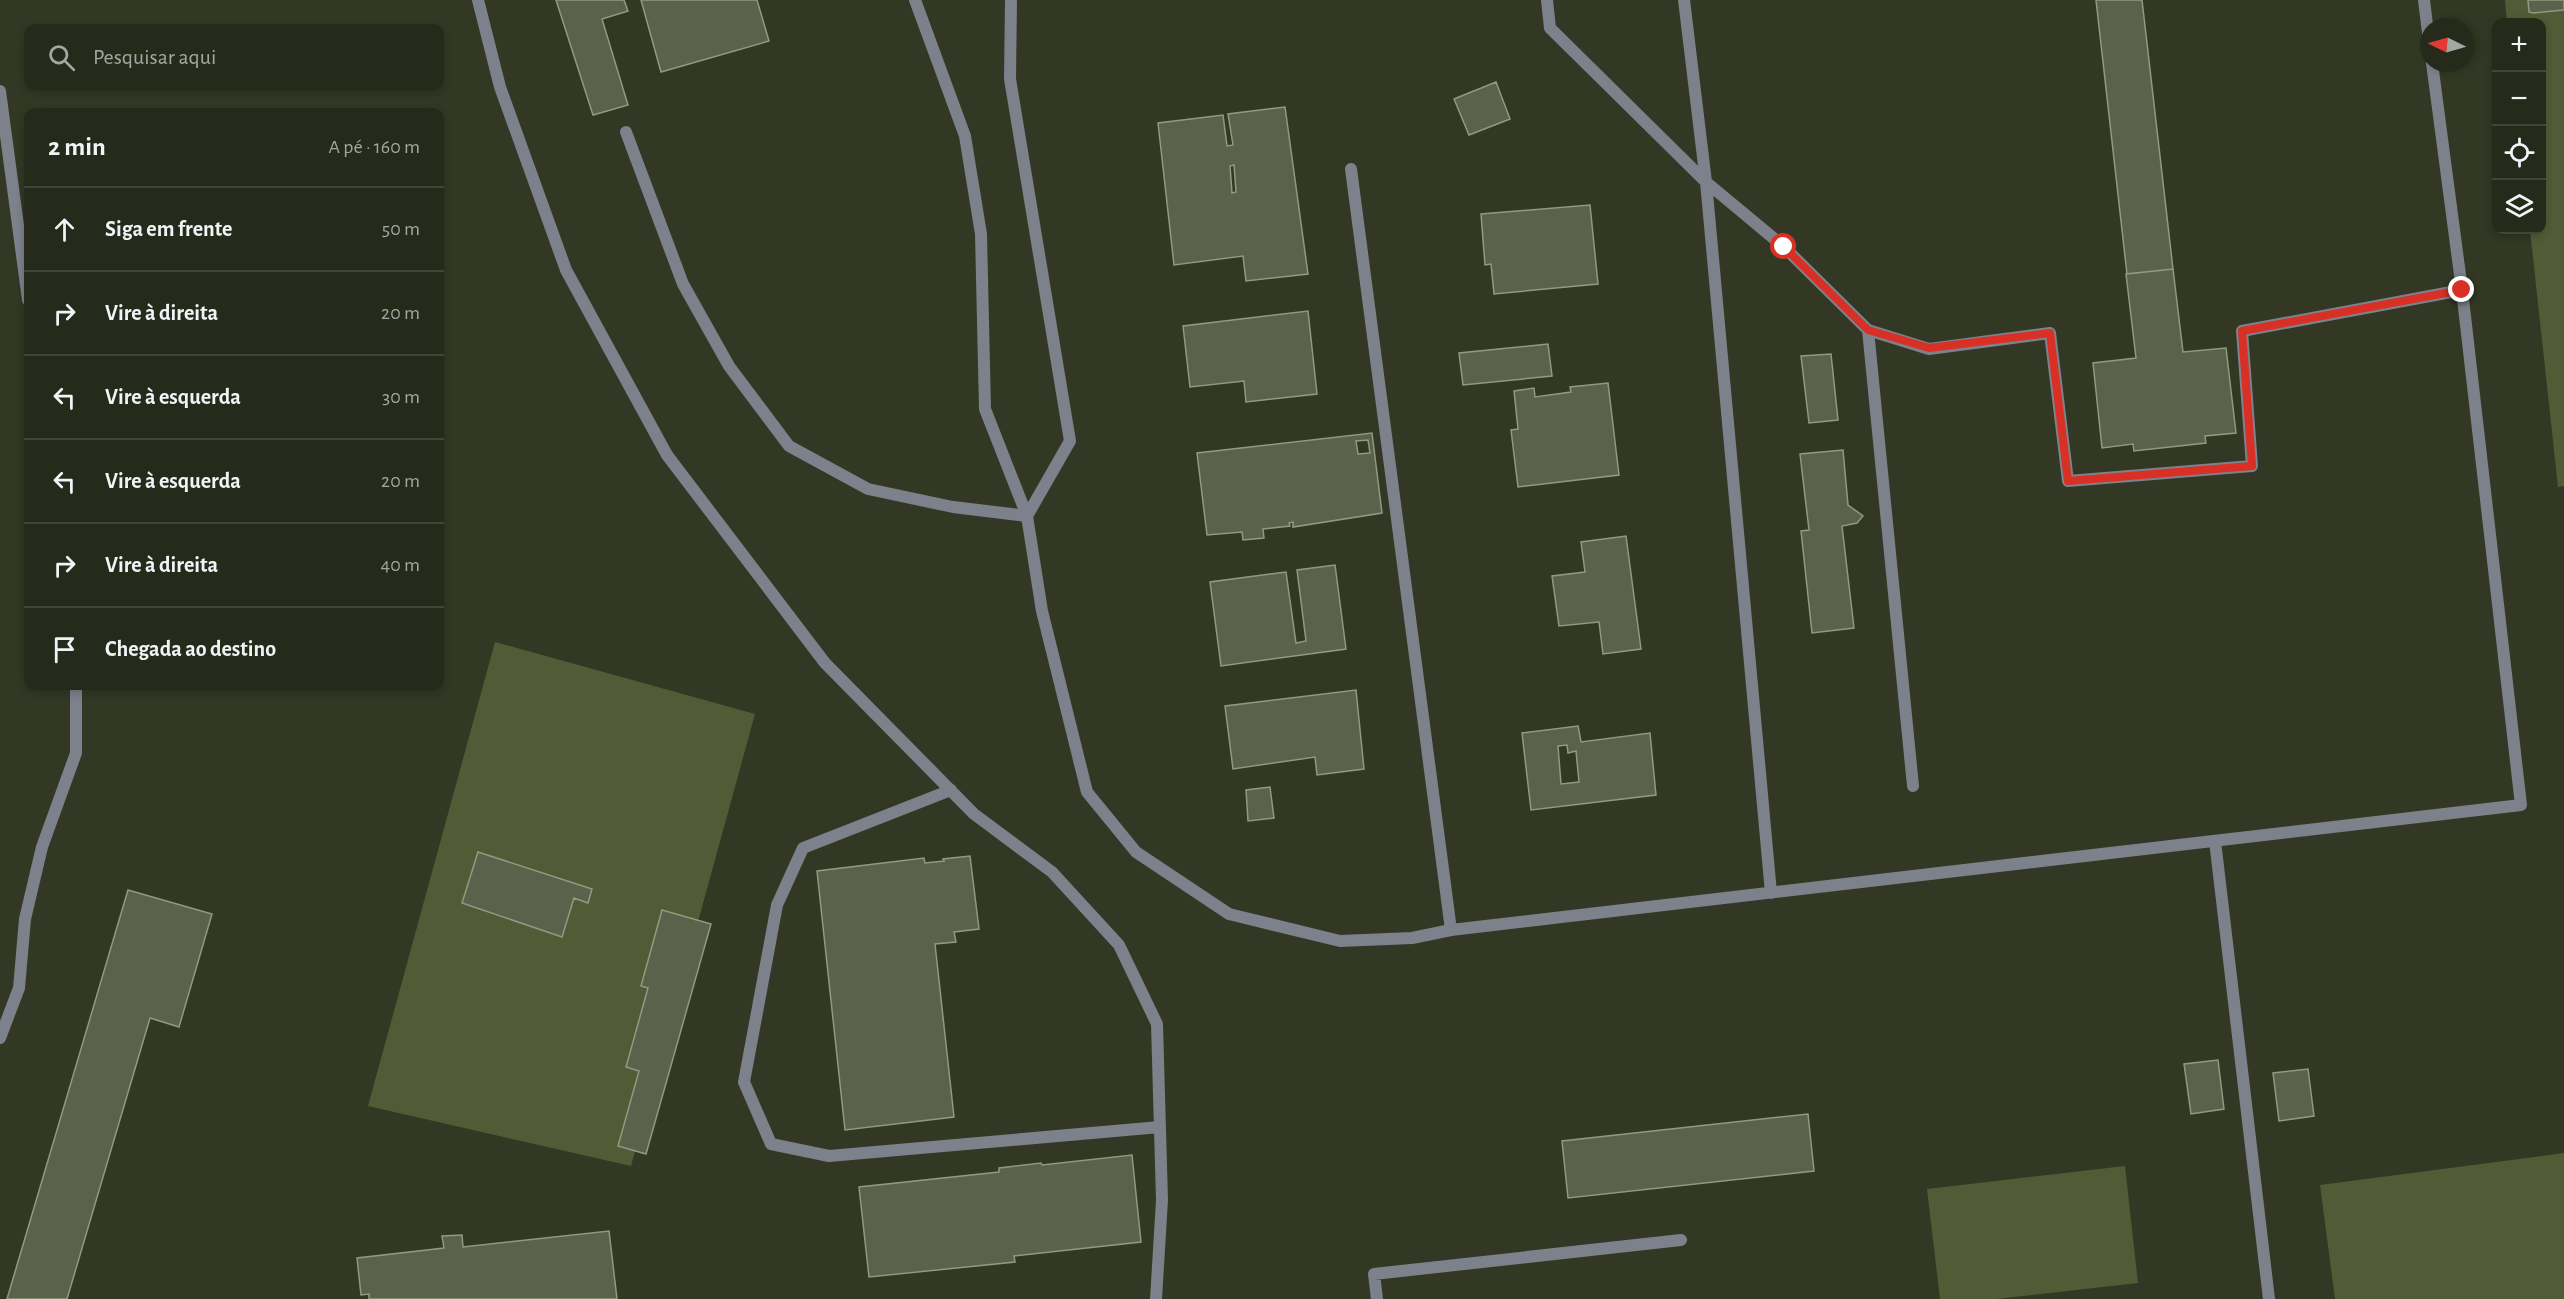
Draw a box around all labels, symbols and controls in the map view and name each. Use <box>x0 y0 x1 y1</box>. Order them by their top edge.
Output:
north arrow <box>2420 18 2474 72</box>
map controls <box>2492 18 2546 234</box>
button: + <box>2492 18 2546 72</box>
search box <box>24 24 444 90</box>
icon: search <box>45 41 78 74</box>
text: Pesquisar aqui <box>93 46 216 68</box>
button: − <box>2492 72 2546 126</box>
button: locate <box>2492 126 2546 180</box>
text: 2 min <box>48 134 106 160</box>
text: A pé · 160 m <box>328 137 420 157</box>
button: layers <box>2492 180 2546 234</box>
icon: ahead <box>48 213 81 246</box>
text: Siga em frente <box>105 218 232 240</box>
text: 50 m <box>382 219 420 239</box>
route start <box>1770 233 1796 259</box>
route end <box>2448 276 2474 302</box>
icon: right <box>48 297 81 330</box>
text: Vire à direita <box>105 302 218 324</box>
text: 20 m <box>381 303 420 323</box>
icon: left <box>48 381 81 414</box>
text: Vire à esquerda <box>105 386 241 408</box>
text: 30 m <box>382 387 420 407</box>
icon: left <box>48 465 81 498</box>
text: Vire à esquerda <box>105 470 241 492</box>
text: 20 m <box>381 471 420 491</box>
icon: right <box>48 549 81 582</box>
text: Vire à direita <box>105 554 218 576</box>
text: 40 m <box>381 555 420 575</box>
icon: arrive <box>48 633 81 666</box>
text: Chegada ao destino <box>105 638 276 660</box>

